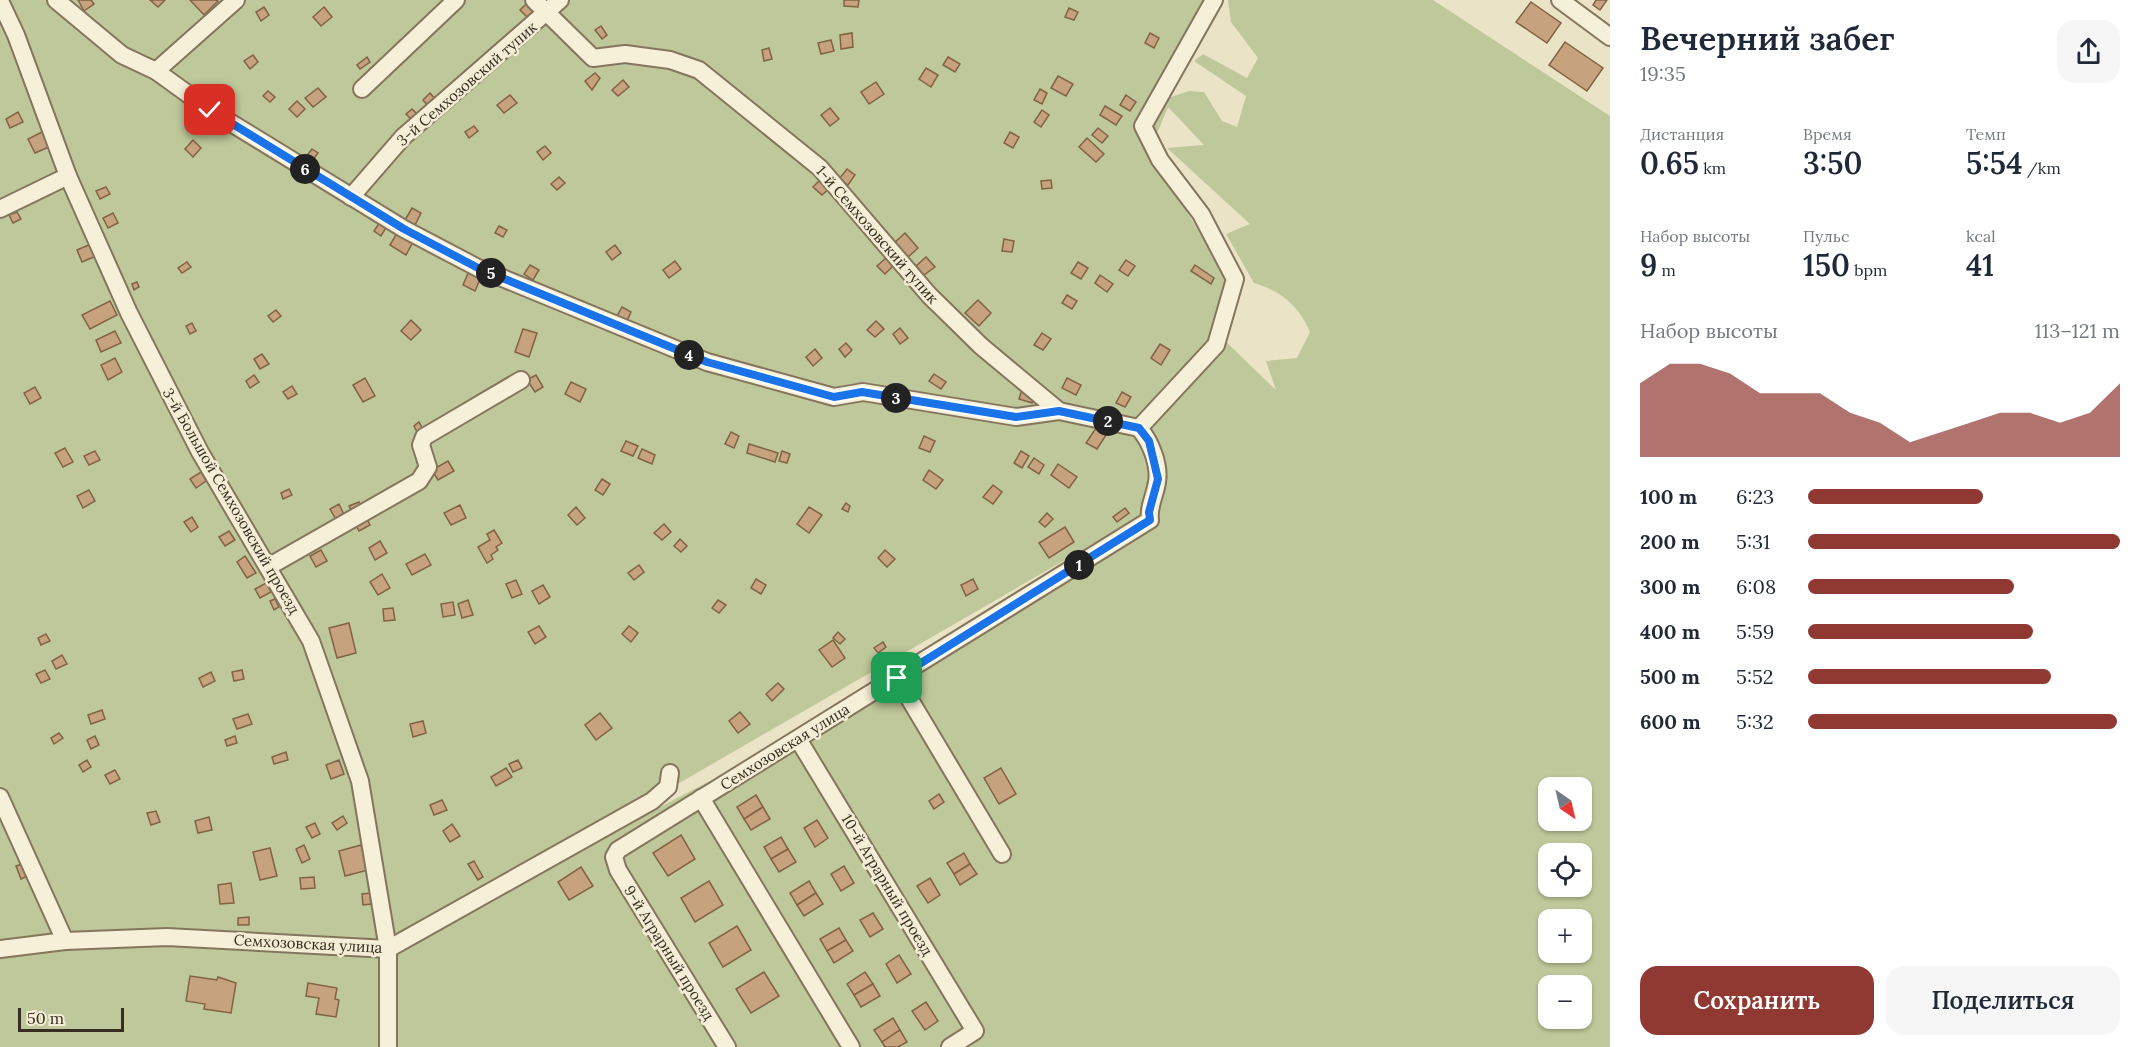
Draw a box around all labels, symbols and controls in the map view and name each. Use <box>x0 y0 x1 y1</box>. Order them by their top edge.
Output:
street label: 3-й Семхозовский тупик <box>393 17 541 150</box>
text: Вечерний забег <box>1640 17 1895 59</box>
button: share <box>2057 20 2120 83</box>
text: 19:35 <box>1640 61 1686 86</box>
pin <box>184 84 235 135</box>
icon: check <box>193 93 226 126</box>
text: Дистанция <box>1640 124 1724 144</box>
text: Время <box>1803 124 1852 144</box>
text: Темп <box>1966 124 2006 144</box>
text: 0.65 <box>1640 144 1699 182</box>
text: 3:50 <box>1803 144 1862 182</box>
text: 5:54 <box>1966 144 2023 182</box>
pin: 6 <box>290 154 320 184</box>
text: km <box>1699 158 1726 178</box>
text: /km <box>2023 158 2061 178</box>
text: 6 <box>300 159 310 179</box>
street label: 1-й Семхозовский тупик <box>812 162 943 308</box>
text: Набор высоты <box>1640 226 1750 246</box>
text: Пульс <box>1803 226 1849 246</box>
text: kcal <box>1966 226 1996 246</box>
text: 9 <box>1640 246 1657 284</box>
text: 150 <box>1803 246 1850 284</box>
text: 41 <box>1966 246 1994 284</box>
pin: 5 <box>476 258 506 288</box>
text: m <box>1657 260 1676 280</box>
text: bpm <box>1850 260 1887 280</box>
text: 5 <box>487 263 495 283</box>
text: Набор высоты <box>1640 318 1778 343</box>
text: 113–121 m <box>2035 318 2120 343</box>
pin: 4 <box>674 340 704 370</box>
text: 4 <box>685 345 693 365</box>
pin: 3 <box>881 383 911 413</box>
street label: 3-й Большой Семхозовский проезд <box>159 384 304 617</box>
text: 3 <box>892 388 900 408</box>
pin: 2 <box>1093 406 1123 436</box>
text: 2 <box>1104 411 1112 431</box>
text: 100 m <box>1640 484 1697 509</box>
text: 6:23 <box>1736 484 1774 509</box>
text: 200 m <box>1640 529 1700 554</box>
text: 5:31 <box>1736 529 1770 554</box>
pin: 1 <box>1064 550 1094 580</box>
text: 1 <box>1076 555 1082 575</box>
text: 300 m <box>1640 574 1700 599</box>
text: 6:08 <box>1736 574 1776 599</box>
text: 400 m <box>1640 619 1700 644</box>
text: 5:59 <box>1736 619 1774 644</box>
pin <box>871 652 922 703</box>
icon: arrive <box>880 661 913 694</box>
text: 500 m <box>1640 664 1700 689</box>
text: 5:52 <box>1736 664 1774 689</box>
street label: Семхозовская улица <box>717 699 853 794</box>
text: 600 m <box>1640 709 1701 734</box>
text: 5:32 <box>1736 709 1774 734</box>
north arrow <box>1538 777 1592 831</box>
map controls <box>1538 777 1592 1029</box>
street label: 10-й Аграрный проезд <box>838 811 937 959</box>
button: locate <box>1538 843 1592 897</box>
street label: 9-й Аграрный проезд <box>620 882 719 1024</box>
button: + <box>1538 909 1592 963</box>
street label: Семхозовская улица <box>233 930 383 957</box>
button: Сохранить <box>1640 966 1874 1035</box>
button: Поделиться <box>1886 966 2120 1035</box>
button: − <box>1538 975 1592 1029</box>
scale bar <box>18 1005 124 1032</box>
text: 50 m <box>27 1008 64 1028</box>

